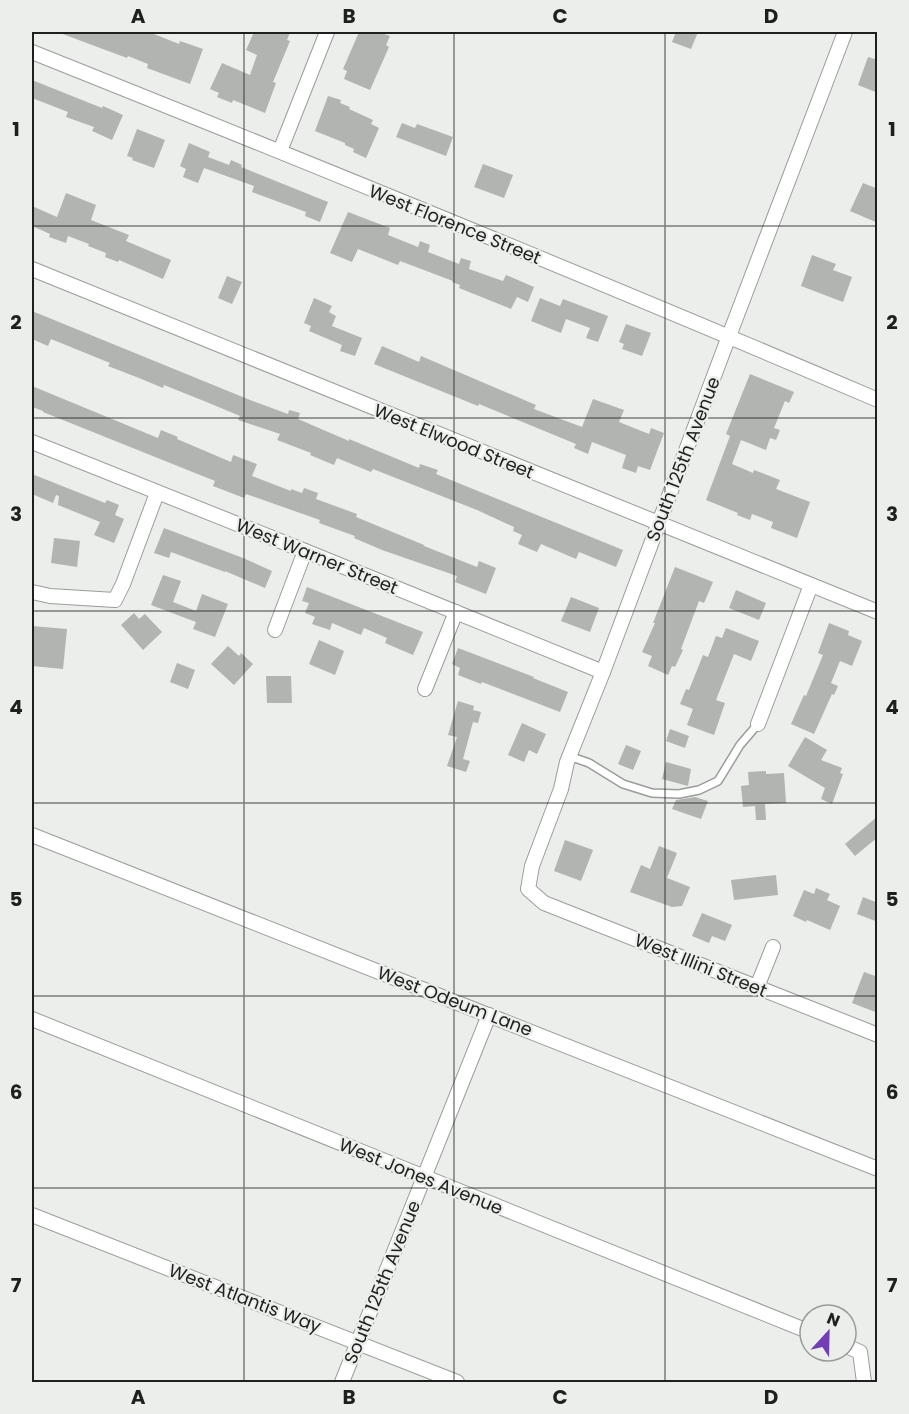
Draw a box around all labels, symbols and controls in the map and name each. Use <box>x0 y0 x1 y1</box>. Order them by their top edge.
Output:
text: A <box>131 2 146 30</box>
text: B <box>342 2 356 30</box>
text: C <box>552 2 568 30</box>
text: D <box>764 2 778 30</box>
text: 1 <box>12 115 20 143</box>
text: 1 <box>888 115 896 143</box>
street label: West Florence Street <box>365 178 545 270</box>
text: 2 <box>10 308 22 336</box>
text: 2 <box>886 308 898 336</box>
street label: South 125th Avenue <box>640 373 726 545</box>
street label: West Elwood Street <box>370 397 538 485</box>
text: 3 <box>10 500 22 528</box>
text: 3 <box>886 500 898 528</box>
street label: West Warner Street <box>232 512 402 600</box>
text: 4 <box>9 693 23 721</box>
text: 4 <box>885 693 899 721</box>
text: 5 <box>10 885 23 913</box>
text: 5 <box>886 885 899 913</box>
street label: West Illini Street <box>631 927 771 1003</box>
street label: West Odeum Lane <box>374 960 536 1042</box>
text: 6 <box>10 1078 22 1106</box>
text: 6 <box>886 1078 898 1106</box>
street label: West Jones Avenue <box>335 1132 507 1220</box>
street label: South 125th Avenue <box>338 1196 426 1368</box>
street label: West Atlantis Way <box>165 1257 325 1339</box>
text: 7 <box>11 1271 22 1299</box>
text: 7 <box>887 1271 898 1299</box>
north arrow <box>798 1303 858 1363</box>
text: N <box>824 1307 843 1332</box>
text: A <box>131 1383 146 1411</box>
text: B <box>342 1383 356 1411</box>
text: C <box>552 1383 568 1411</box>
text: D <box>764 1383 778 1411</box>

